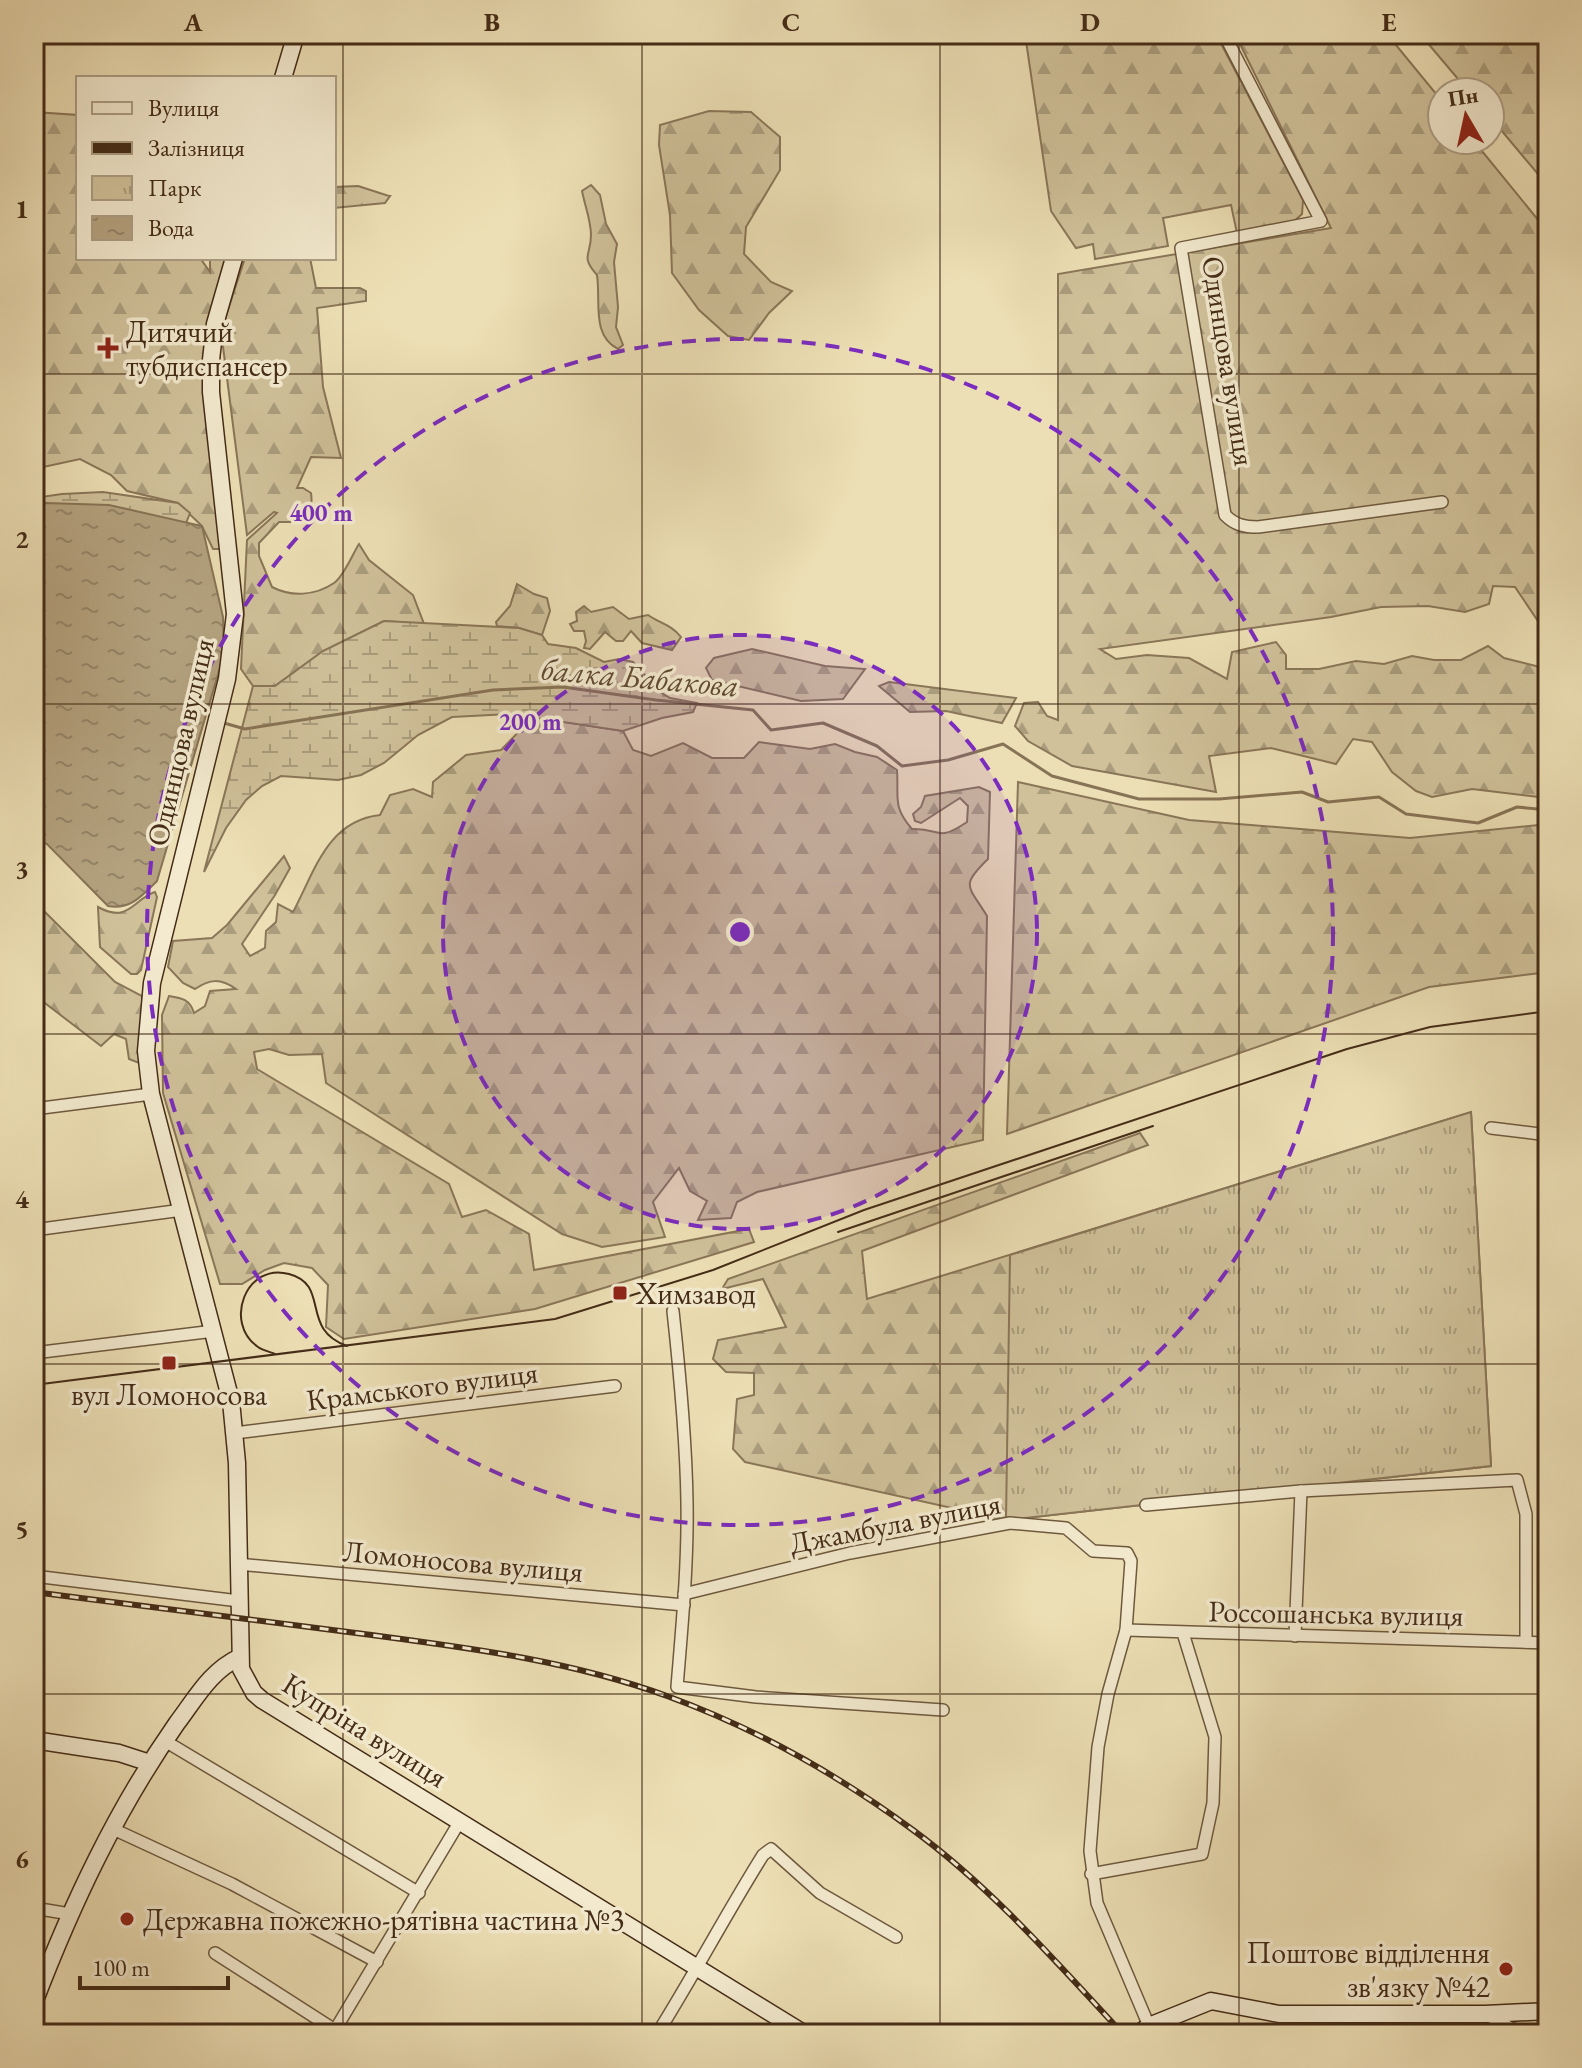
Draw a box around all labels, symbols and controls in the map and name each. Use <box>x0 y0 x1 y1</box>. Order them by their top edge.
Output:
text: A <box>183 5 203 39</box>
text: B <box>484 5 500 39</box>
text: C <box>782 5 800 39</box>
text: D <box>1080 5 1100 39</box>
text: E <box>1382 5 1397 39</box>
legend <box>76 76 336 260</box>
north arrow <box>1426 76 1506 156</box>
text: Пн <box>1446 80 1480 113</box>
text: Вулиця <box>148 92 220 123</box>
text: Залізниця <box>148 132 245 163</box>
text: Парк <box>148 172 202 203</box>
text: 1 <box>15 192 29 226</box>
text: Вода <box>148 212 194 243</box>
street label: Одинцова вулиця <box>1193 253 1265 469</box>
place label: Дитячий тубдиспансер <box>126 312 288 385</box>
marker: Дитячий тубдиспансер <box>97 337 119 359</box>
text: 400 m <box>289 497 353 528</box>
text: 2 <box>15 522 29 556</box>
street label: Одинцова вулиця <box>137 634 223 850</box>
water label: балка Бабакова <box>540 647 740 707</box>
text: 200 m <box>498 706 562 737</box>
text: 3 <box>15 852 29 886</box>
centre of rings <box>726 918 754 946</box>
text: 4 <box>15 1182 29 1216</box>
place label: Химзавод <box>635 1274 756 1313</box>
marker: Химзавод <box>611 1284 629 1302</box>
street label: Крамського вулиця <box>304 1352 540 1420</box>
marker: вул Ломоносова <box>160 1354 178 1372</box>
place label: вул Ломоносова <box>71 1375 267 1414</box>
street label: Джамбула вулиця <box>786 1483 1004 1563</box>
text: 5 <box>15 1512 29 1546</box>
street label: Ломоносова вулиця <box>341 1531 585 1591</box>
street label: Россошанська вулиця <box>1208 1591 1464 1635</box>
street label: Купріна вулиця <box>275 1664 455 1796</box>
text: 6 <box>15 1842 29 1876</box>
place label: Державна пожежно-рятівна частина №3 <box>143 1900 624 1939</box>
marker: Державна пожежно-рятівна частина №3 <box>118 1910 136 1928</box>
place label: Поштове відділення зв'язку №42 <box>1246 1933 1491 2006</box>
scale bar <box>80 1940 228 1990</box>
text: 100 m <box>92 1952 150 1983</box>
marker: Поштове відділення зв'язку №42 <box>1497 1960 1515 1978</box>

